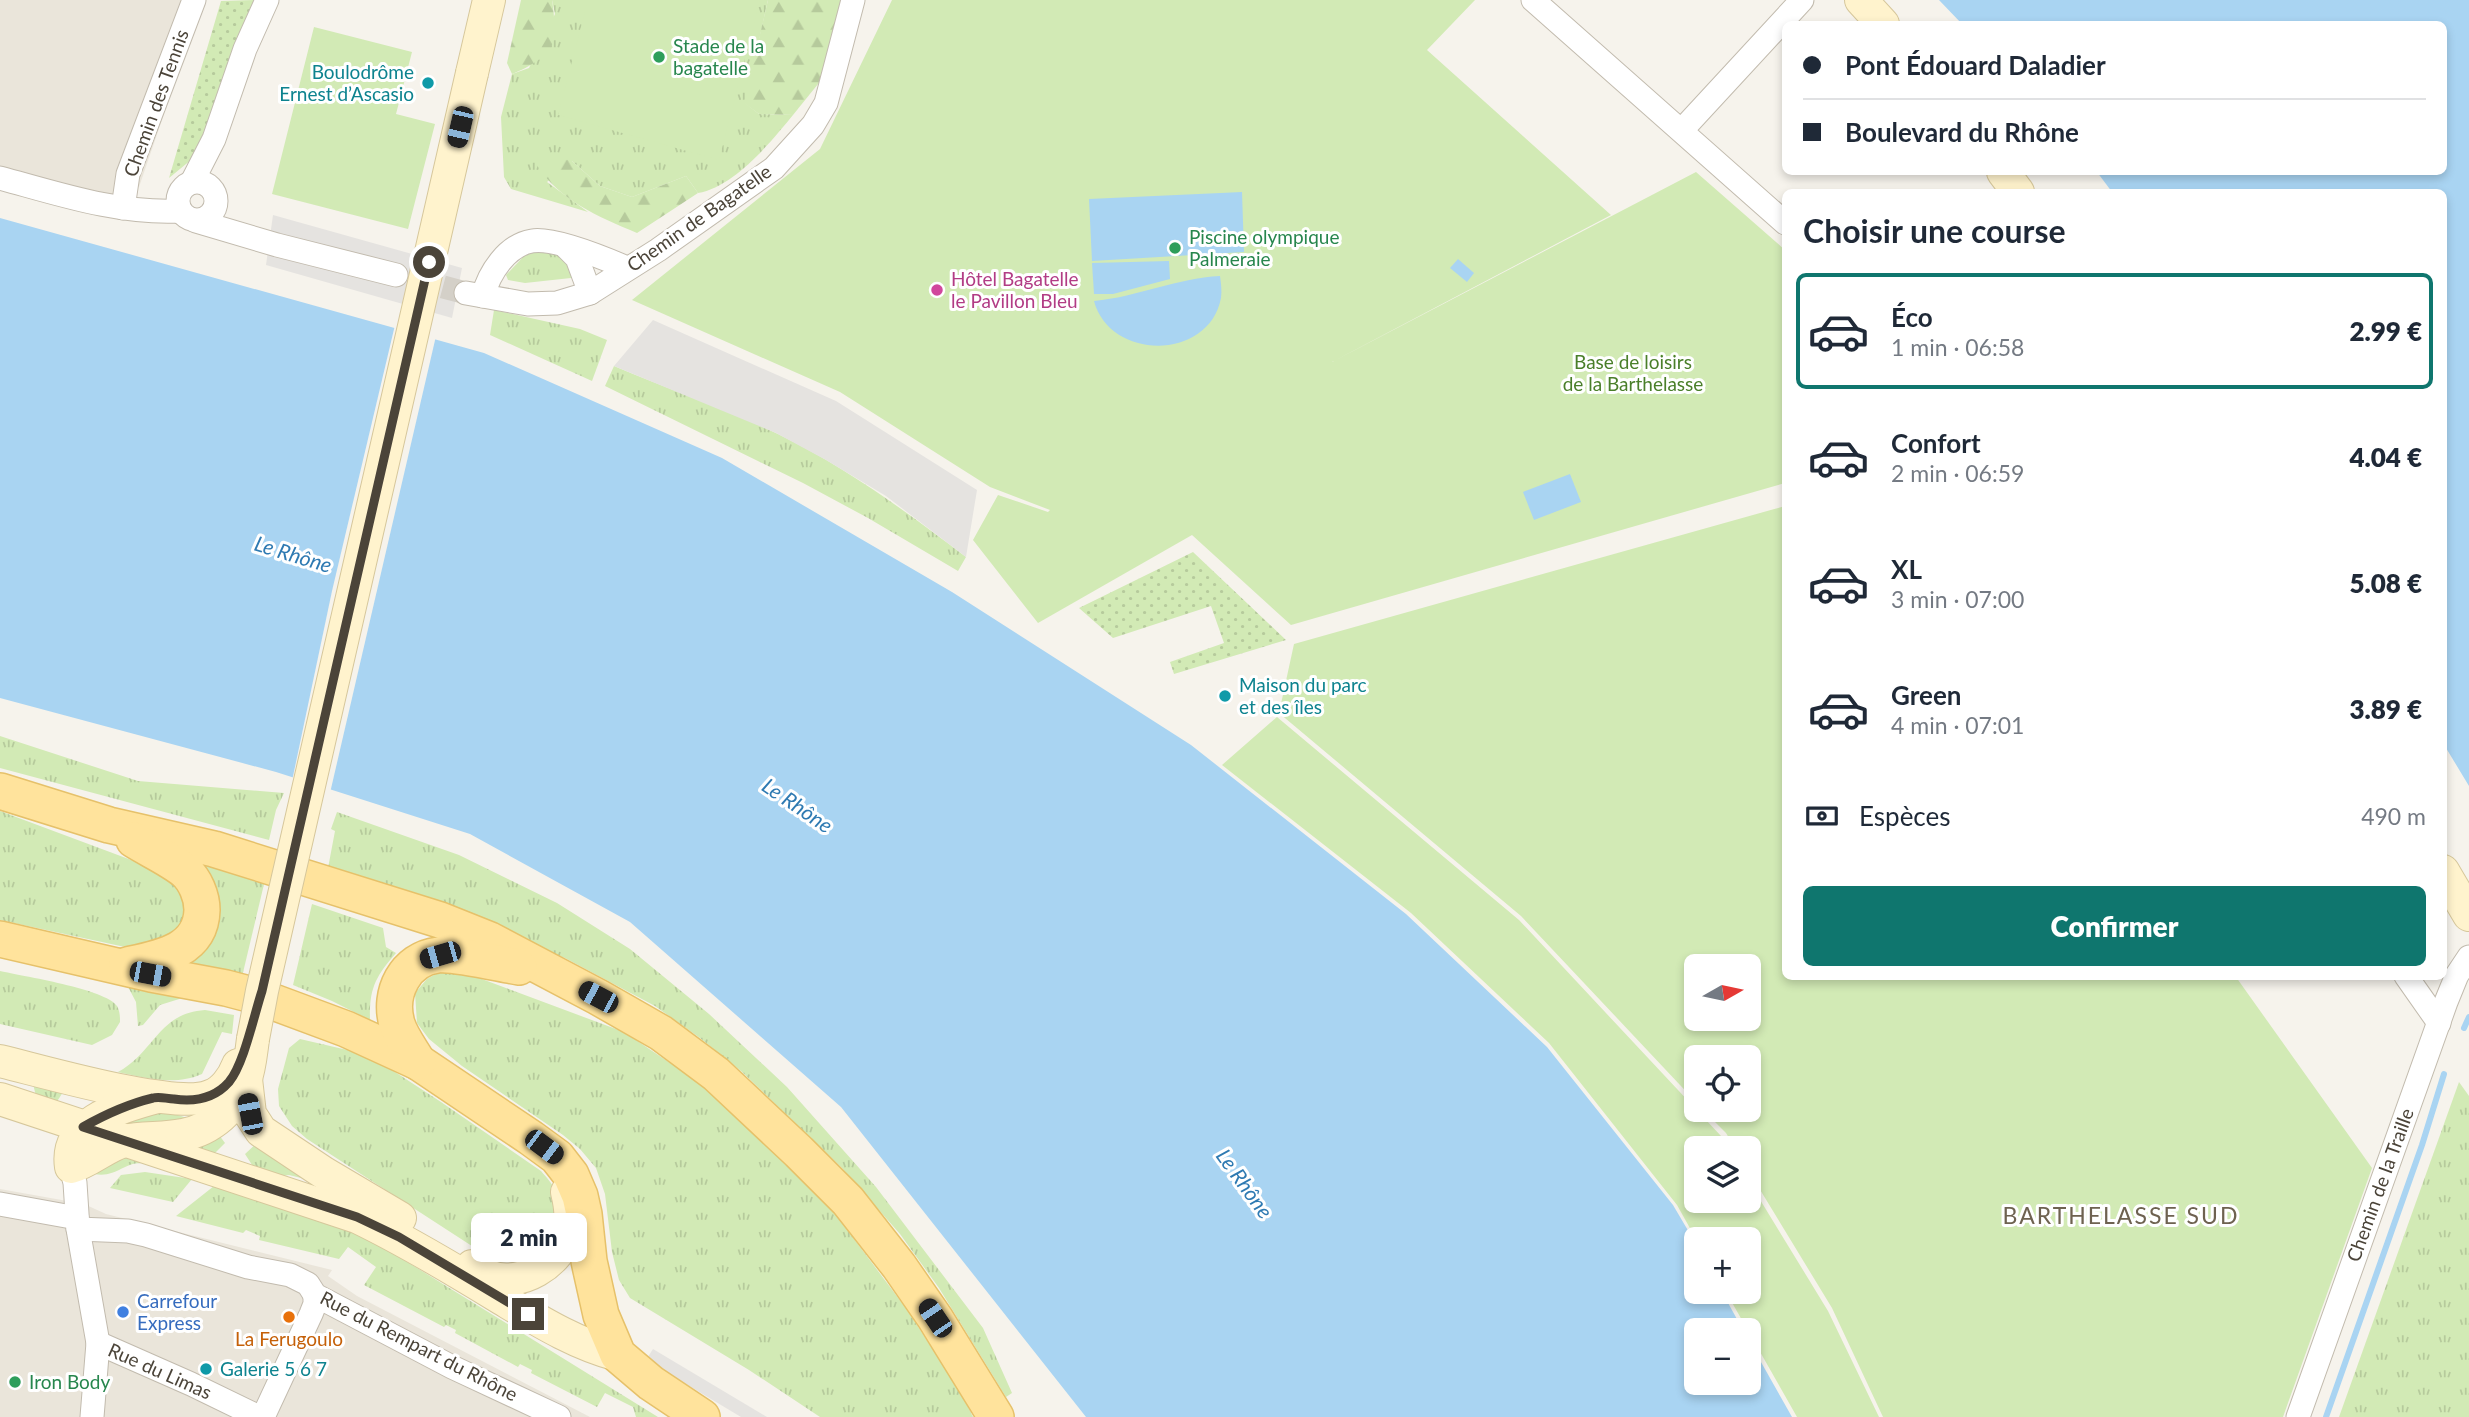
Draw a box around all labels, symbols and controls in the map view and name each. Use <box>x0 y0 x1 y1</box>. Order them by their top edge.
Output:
street label: Chemin des Tennis <box>118 26 193 180</box>
place label: Stade de la bagatelle <box>673 34 764 79</box>
marker: Stade de la bagatelle <box>651 49 667 65</box>
text: Pont Édouard Daladier <box>1845 49 2106 81</box>
place label: Boulodrôme Ernest d’Ascasio <box>279 60 414 105</box>
marker: Boulodrôme Ernest d’Ascasio <box>420 75 436 91</box>
car <box>446 104 475 150</box>
text: Boulevard du Rhône <box>1845 116 2079 148</box>
street label: Chemin de Bagatelle <box>622 159 775 276</box>
text: Choisir une course <box>1803 211 2066 250</box>
place label: Piscine olympique Palmeraie <box>1189 225 1339 270</box>
marker: Piscine olympique Palmeraie <box>1167 240 1183 256</box>
route start <box>413 246 445 278</box>
place label: Hôtel Bagatelle le Pavillon Bleu <box>951 267 1079 312</box>
marker: Hôtel Bagatelle le Pavillon Bleu <box>929 282 945 298</box>
icon: car <box>1807 300 1870 363</box>
text: Éco <box>1891 301 1933 333</box>
text: 2.99 € <box>2349 315 2422 347</box>
text: 1 min · 06:58 <box>1891 333 2024 361</box>
park label: Base de loisirs de la Barthelasse <box>1563 350 1703 395</box>
icon: car <box>1807 426 1870 489</box>
text: Confort <box>1891 427 1981 459</box>
text: 4.04 € <box>2349 441 2422 473</box>
text: 2 min · 06:59 <box>1891 459 2024 487</box>
water label: Le Rhône <box>252 530 335 577</box>
icon: car <box>1807 552 1870 615</box>
text: XL <box>1891 553 1922 585</box>
text: 5.08 € <box>2349 567 2422 599</box>
text: 3 min · 07:00 <box>1891 585 2024 613</box>
place label: Maison du parc et des îles <box>1239 673 1367 718</box>
icon: car <box>1807 678 1870 741</box>
text: Green <box>1891 679 1961 711</box>
marker: Maison du parc et des îles <box>1217 688 1233 704</box>
text: 3.89 € <box>2349 693 2422 725</box>
text: 4 min · 07:01 <box>1891 711 2024 739</box>
water label: Le Rhône <box>758 772 838 837</box>
icon: cash <box>1803 797 1841 835</box>
text: Espèces <box>1859 800 1951 832</box>
text: 490 m <box>2361 802 2426 830</box>
button: Confirmer <box>1803 886 2426 966</box>
car <box>417 939 464 971</box>
north arrow <box>1684 954 1760 1031</box>
map controls <box>1684 954 1761 1395</box>
car <box>128 960 173 988</box>
car <box>575 978 622 1016</box>
button: locate <box>1684 1045 1761 1122</box>
car <box>236 1091 265 1137</box>
street label: Chemin de la Traille <box>2341 1105 2418 1265</box>
car <box>521 1126 568 1168</box>
button: layers <box>1684 1136 1761 1213</box>
water label: Le Rhône <box>1212 1144 1279 1223</box>
district label: BARTHELASSE SUD <box>2003 1201 2239 1229</box>
callout: 2 min <box>470 1212 586 1262</box>
text: 2 min <box>500 1223 558 1251</box>
button: + <box>1684 1227 1761 1304</box>
street label: Rue du Rempart du Rhône <box>317 1286 522 1405</box>
place label: Carrefour Express <box>137 1289 217 1334</box>
car <box>915 1295 956 1341</box>
route end <box>512 1298 544 1330</box>
marker: Carrefour Express <box>115 1304 131 1320</box>
marker: La Ferugoulo <box>281 1309 297 1325</box>
button: − <box>1684 1318 1761 1395</box>
place label: La Ferugoulo <box>235 1327 343 1350</box>
street label: Rue du Limas <box>105 1338 215 1404</box>
place label: Galerie 5 6 7 <box>220 1357 327 1380</box>
marker: Galerie 5 6 7 <box>198 1361 214 1377</box>
place label: Iron Body <box>29 1370 110 1393</box>
marker: Iron Body <box>7 1374 23 1390</box>

